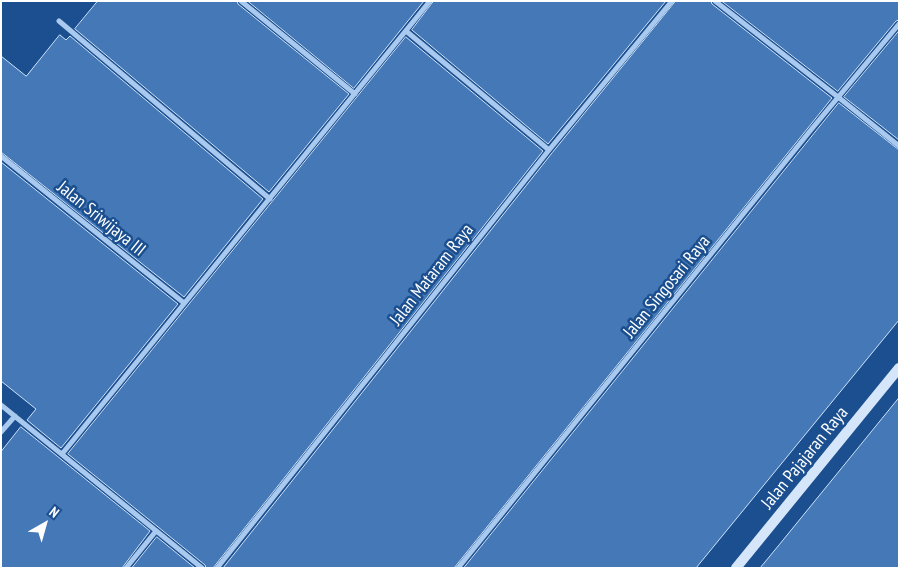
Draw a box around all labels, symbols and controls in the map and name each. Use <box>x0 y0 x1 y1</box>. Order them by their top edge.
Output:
street label: Jalan Sriwijaya III <box>53 177 149 261</box>
street label: Jalan Mataram Raya <box>386 220 478 330</box>
street label: Jalan Singosari Raya <box>619 231 715 343</box>
street label: Jalan Pajajaran Raya <box>757 403 853 513</box>
north arrow <box>20 499 70 549</box>
text: N <box>46 503 63 522</box>

